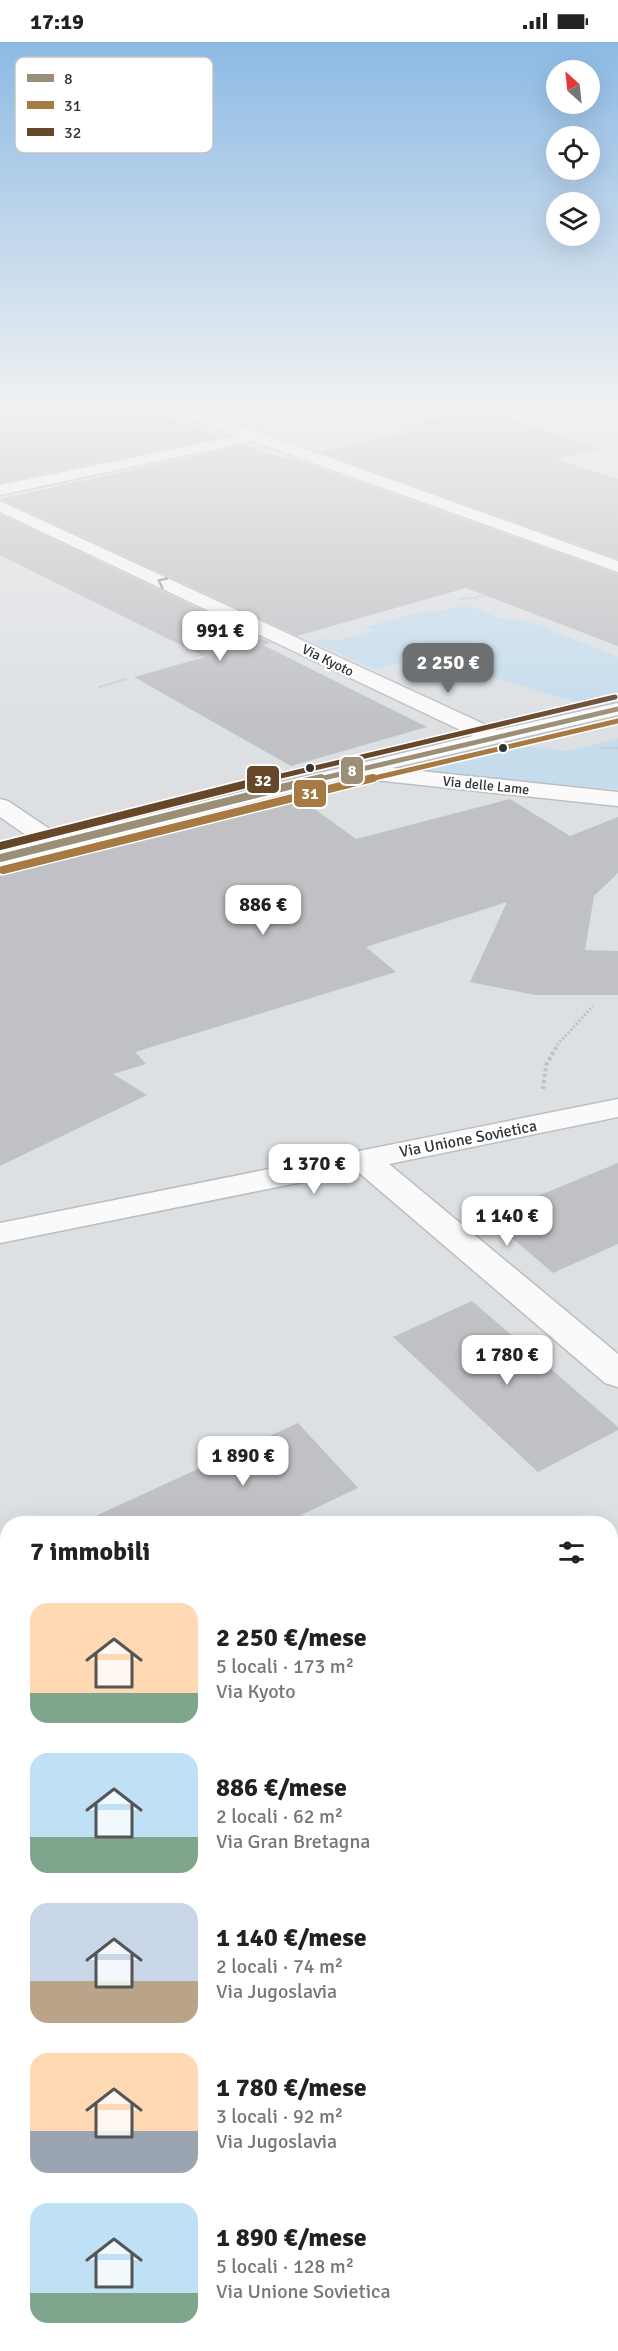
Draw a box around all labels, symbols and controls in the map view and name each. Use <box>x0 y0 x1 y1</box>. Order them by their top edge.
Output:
text: 17:19 <box>30 8 84 35</box>
legend <box>15 57 213 153</box>
north arrow <box>546 60 600 114</box>
map controls <box>546 60 600 246</box>
text: 8 <box>64 69 73 89</box>
text: 31 <box>64 96 81 116</box>
text: 32 <box>64 123 81 143</box>
button: locate <box>546 126 600 180</box>
button: layers <box>546 192 600 246</box>
one-way arrow <box>157 578 168 590</box>
pin: 991 € <box>178 611 262 662</box>
text: 991 € <box>196 618 244 643</box>
street label: Via Kyoto <box>299 641 357 680</box>
pin: 2 250 € <box>393 643 503 694</box>
text: 2 250 € <box>417 650 479 675</box>
unlabelled marker <box>497 742 509 754</box>
line badge: 8 <box>340 756 364 785</box>
text: 8 <box>348 761 357 781</box>
unlabelled marker <box>304 762 316 774</box>
line badge: 32 <box>246 765 280 794</box>
text: 32 <box>254 771 272 791</box>
street label: Via delle Lame <box>442 773 530 798</box>
line badge: 31 <box>293 779 327 808</box>
text: 31 <box>301 784 319 804</box>
pin: 886 € <box>221 885 305 936</box>
text: 886 € <box>239 892 287 917</box>
street label: Via Unione Sovietica <box>398 1116 539 1162</box>
pin: 1 370 € <box>259 1144 369 1195</box>
text: 1 370 € <box>283 1151 345 1176</box>
pin: 1 140 € <box>452 1196 562 1247</box>
text: 1 140 € <box>476 1203 538 1228</box>
pin: 1 780 € <box>452 1335 562 1386</box>
text: 1 780 € <box>476 1342 538 1367</box>
pin: 1 890 € <box>188 1436 298 1487</box>
text: 1 890 € <box>212 1443 274 1468</box>
text: 7 immobili <box>30 1536 150 1568</box>
icon: filters <box>555 1536 588 1569</box>
text: 2 250 €/mese <box>216 1622 367 1654</box>
icon: home <box>78 1627 150 1699</box>
text: 5 locali · 173 m² <box>216 1654 354 1679</box>
text: Via Kyoto <box>216 1679 296 1704</box>
text: 886 €/mese <box>216 1772 347 1804</box>
icon: home <box>78 1777 150 1849</box>
text: 2 locali · 62 m² <box>216 1804 343 1829</box>
text: Via Gran Bretagna <box>216 1829 370 1854</box>
text: 1 140 €/mese <box>216 1922 367 1954</box>
icon: home <box>78 1927 150 1999</box>
text: 2 locali · 74 m² <box>216 1954 343 1979</box>
text: Via Jugoslavia <box>216 1979 337 2004</box>
text: 1 780 €/mese <box>216 2072 367 2104</box>
icon: home <box>78 2077 150 2149</box>
text: 3 locali · 92 m² <box>216 2104 343 2129</box>
text: Via Jugoslavia <box>216 2129 337 2154</box>
text: 1 890 €/mese <box>216 2222 367 2254</box>
icon: home <box>78 2227 150 2299</box>
text: 5 locali · 128 m² <box>216 2254 354 2279</box>
text: Via Unione Sovietica <box>216 2279 391 2304</box>

